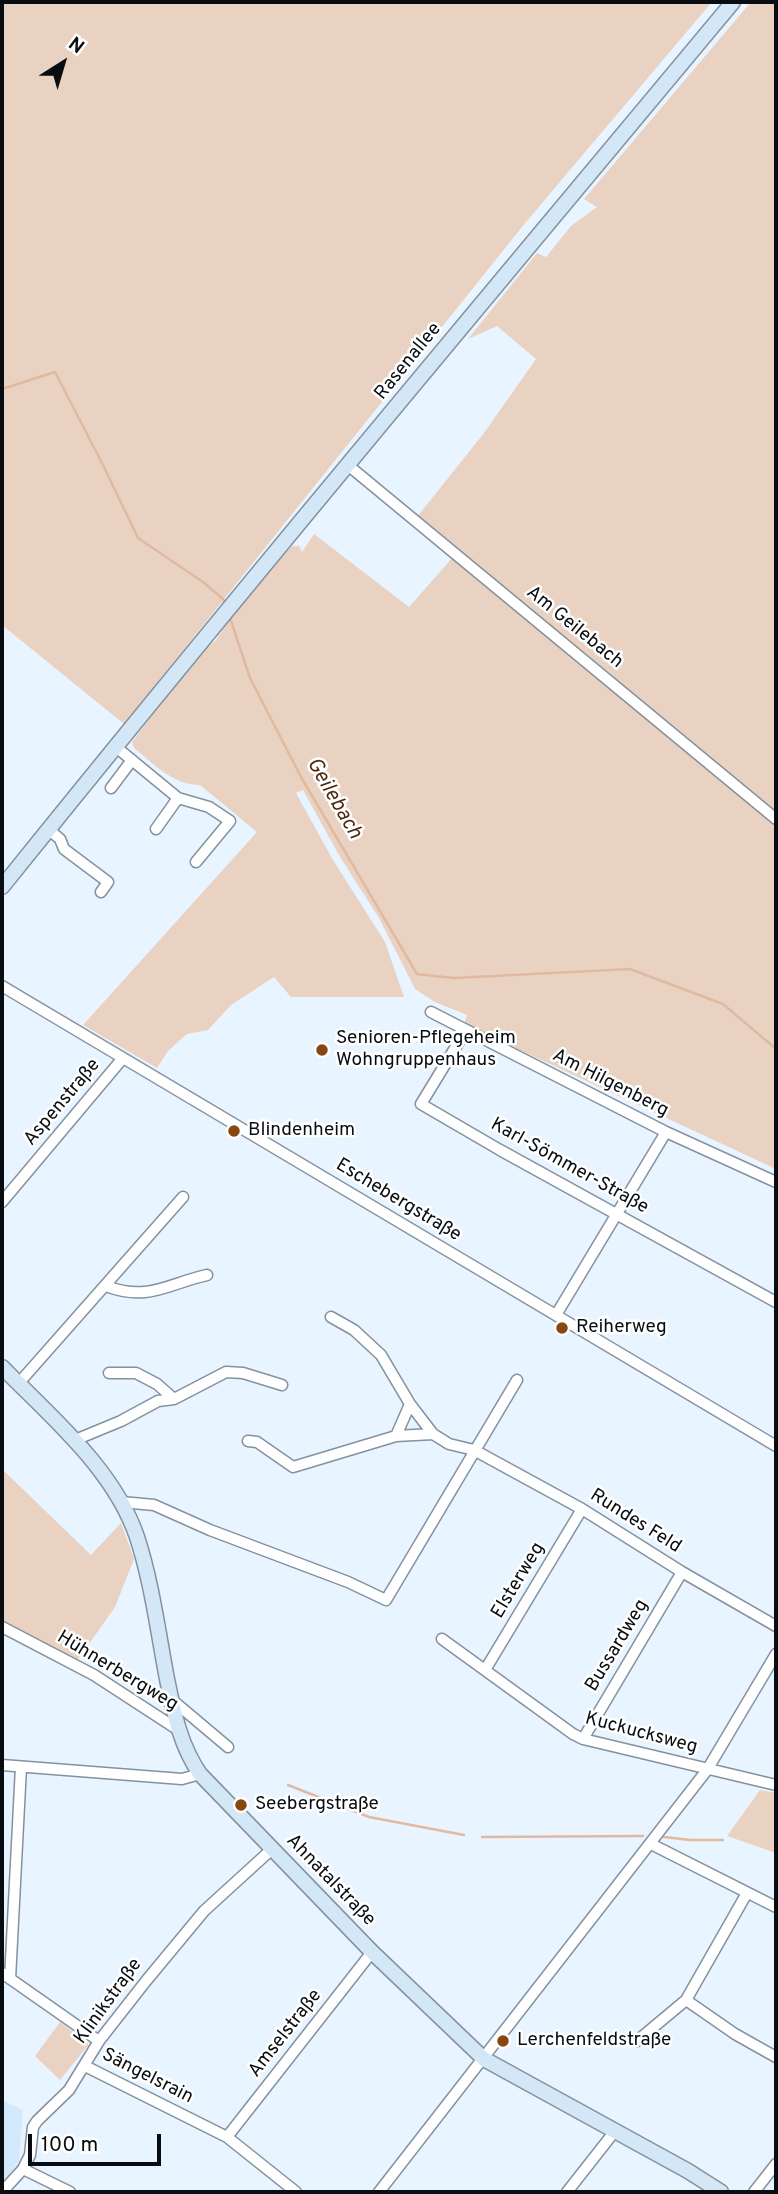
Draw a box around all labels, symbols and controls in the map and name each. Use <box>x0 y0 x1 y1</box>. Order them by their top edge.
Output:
north arrow <box>28 28 98 98</box>
text: N <box>63 33 88 60</box>
street label: Rasenallee <box>371 319 447 405</box>
street label: Am Geilebach <box>521 582 627 674</box>
water label: Geilebach <box>300 754 366 844</box>
place label: Senioren-Pflegeheim Wohngruppenhaus <box>336 1028 516 1072</box>
marker: Senioren-Pflegeheim Wohngruppenhaus <box>314 1042 330 1058</box>
street label: Am Hilgenberg <box>548 1045 672 1123</box>
street label: Aspenstraße <box>20 1055 106 1151</box>
street label: Karl-Sömmer-Straße <box>486 1114 652 1220</box>
place label: Blindenheim <box>248 1120 355 1142</box>
marker: Blindenheim <box>226 1123 242 1139</box>
street label: Eschebergstraße <box>331 1155 465 1247</box>
place label: Reiherweg <box>576 1317 667 1339</box>
marker: Reiherweg <box>554 1320 570 1336</box>
street label: Rundes Feld <box>585 1485 685 1559</box>
street label: Elsterweg <box>487 1539 551 1623</box>
street label: Bussardweg <box>582 1596 654 1696</box>
street label: Hühnerbergweg <box>52 1627 182 1717</box>
street label: Kuckucksweg <box>582 1708 700 1760</box>
place label: Seebergstraße <box>255 1794 379 1816</box>
marker: Seebergstraße <box>233 1797 249 1813</box>
street label: Ahnatalstraße <box>280 1830 380 1932</box>
street label: Klinikstraße <box>70 1955 148 2049</box>
street label: Amselstraße <box>244 1985 328 2083</box>
place label: Lerchenfeldstraße <box>517 2030 671 2052</box>
marker: Lerchenfeldstraße <box>495 2033 511 2049</box>
street label: Sängelsrain <box>97 2044 197 2110</box>
scale bar <box>32 2120 164 2164</box>
text: 100 m <box>41 2132 98 2159</box>

